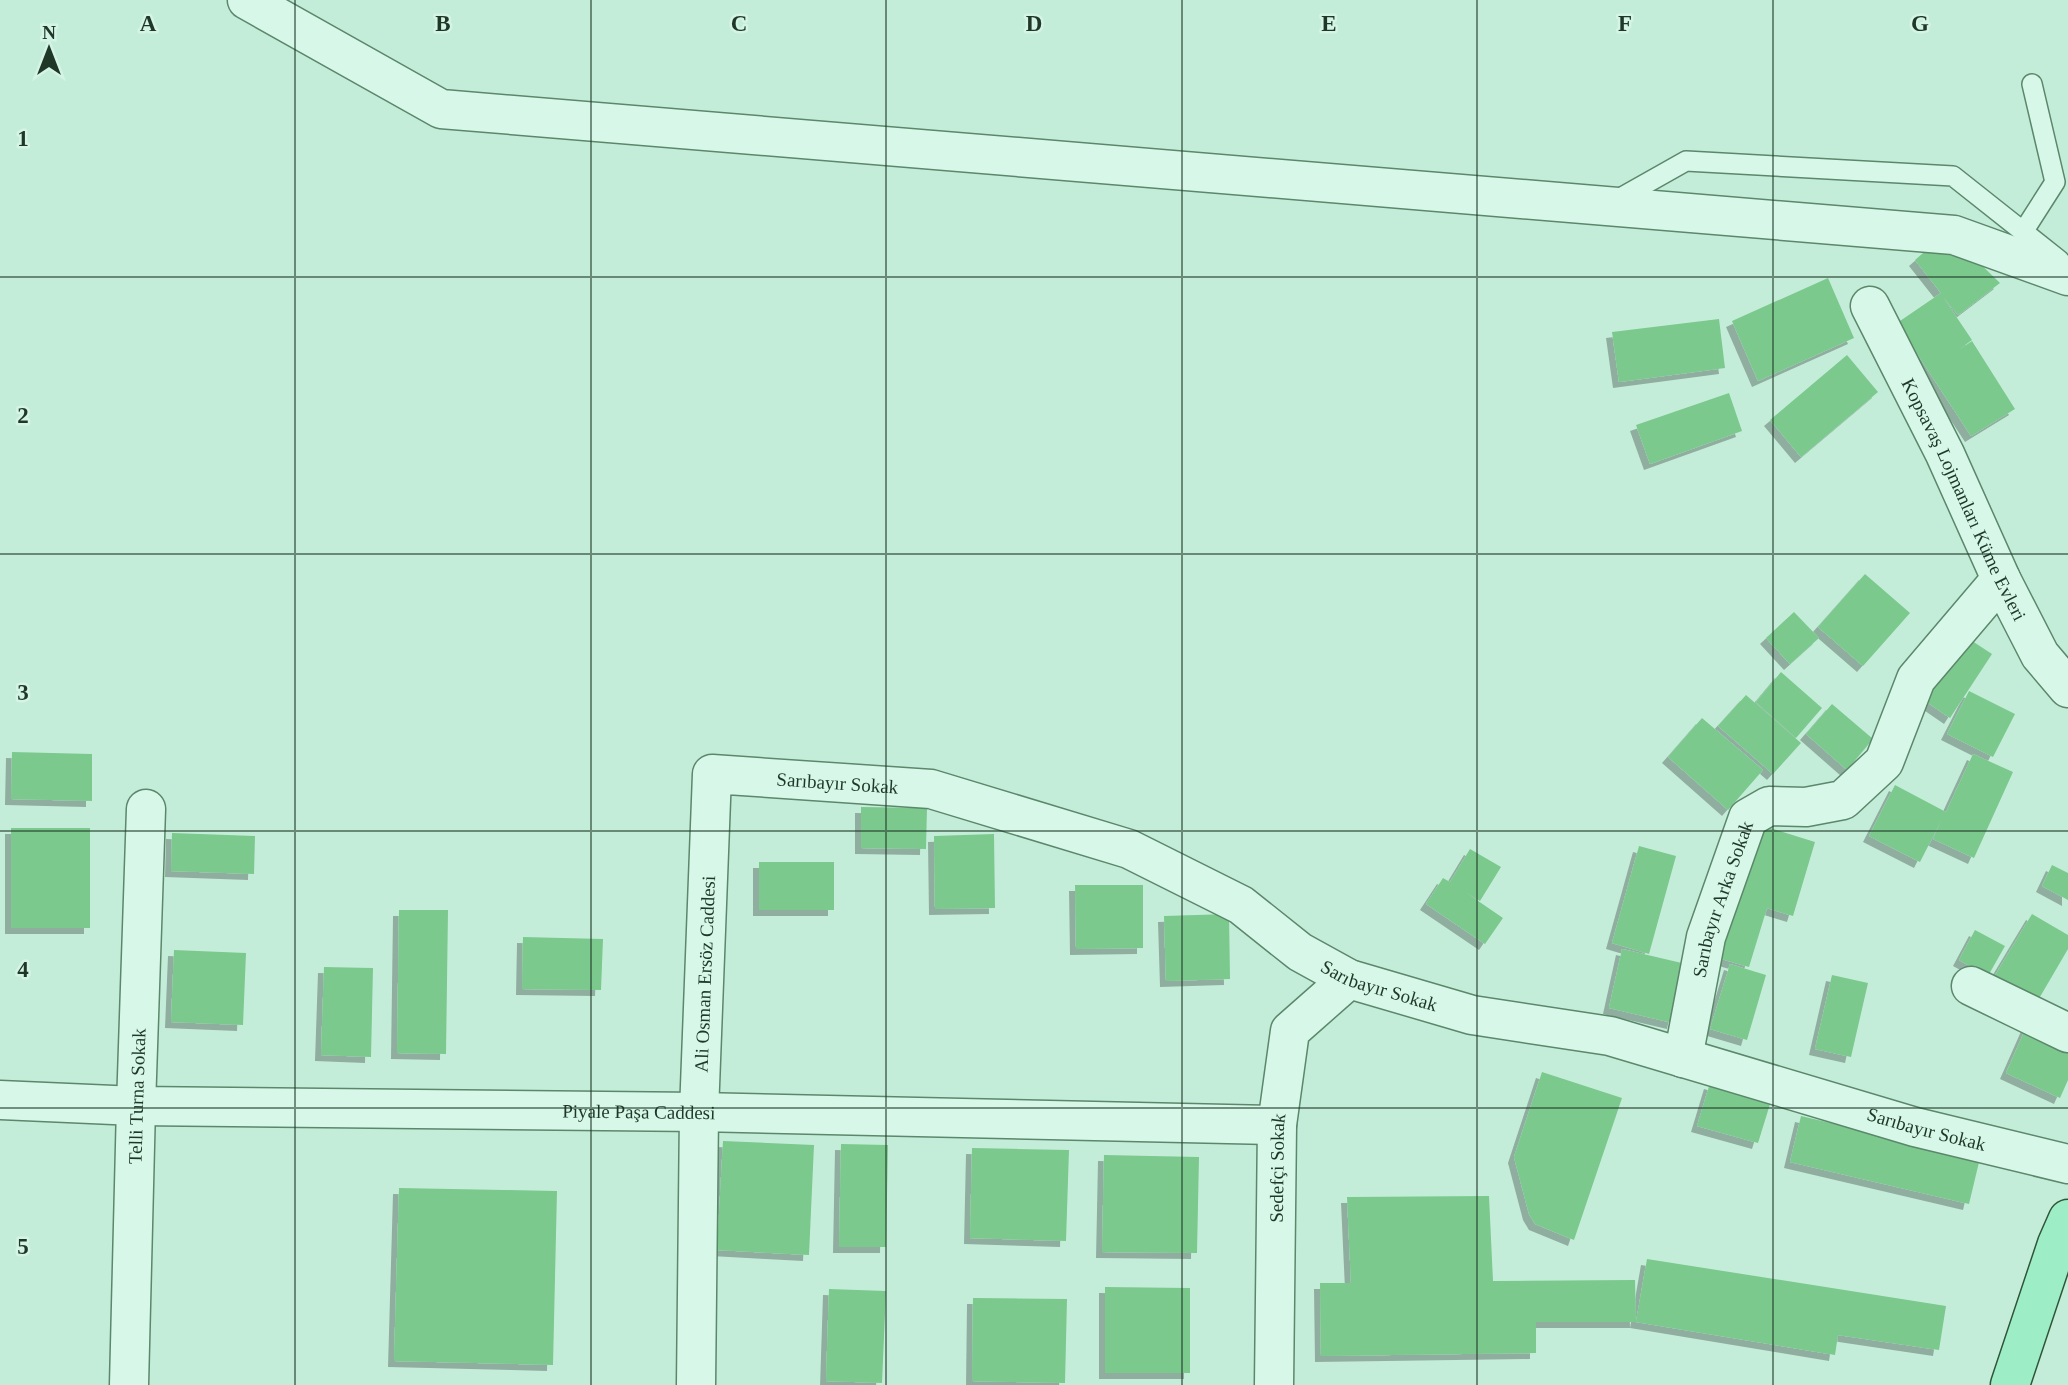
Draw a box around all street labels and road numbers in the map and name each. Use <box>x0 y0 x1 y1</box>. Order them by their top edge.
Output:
street label: Kopsavaş Lojmanları Küme Evleri <box>1897 375 2030 624</box>
street label: Sarıbayır Sokak <box>776 768 899 798</box>
street label: Sarıbayır Arka Sokak <box>1689 818 1757 979</box>
street label: Ali Osman Ersöz Caddesi <box>691 875 719 1073</box>
street label: Sarıbayır Sokak <box>1317 956 1440 1015</box>
street label: Telli Turna Sokak <box>125 1027 150 1164</box>
street label: Piyale Paşa Caddesi <box>562 1101 716 1123</box>
street label: Sarıbayır Sokak <box>1865 1103 1988 1155</box>
street label: Sedefçi Sokak <box>1266 1112 1290 1223</box>

